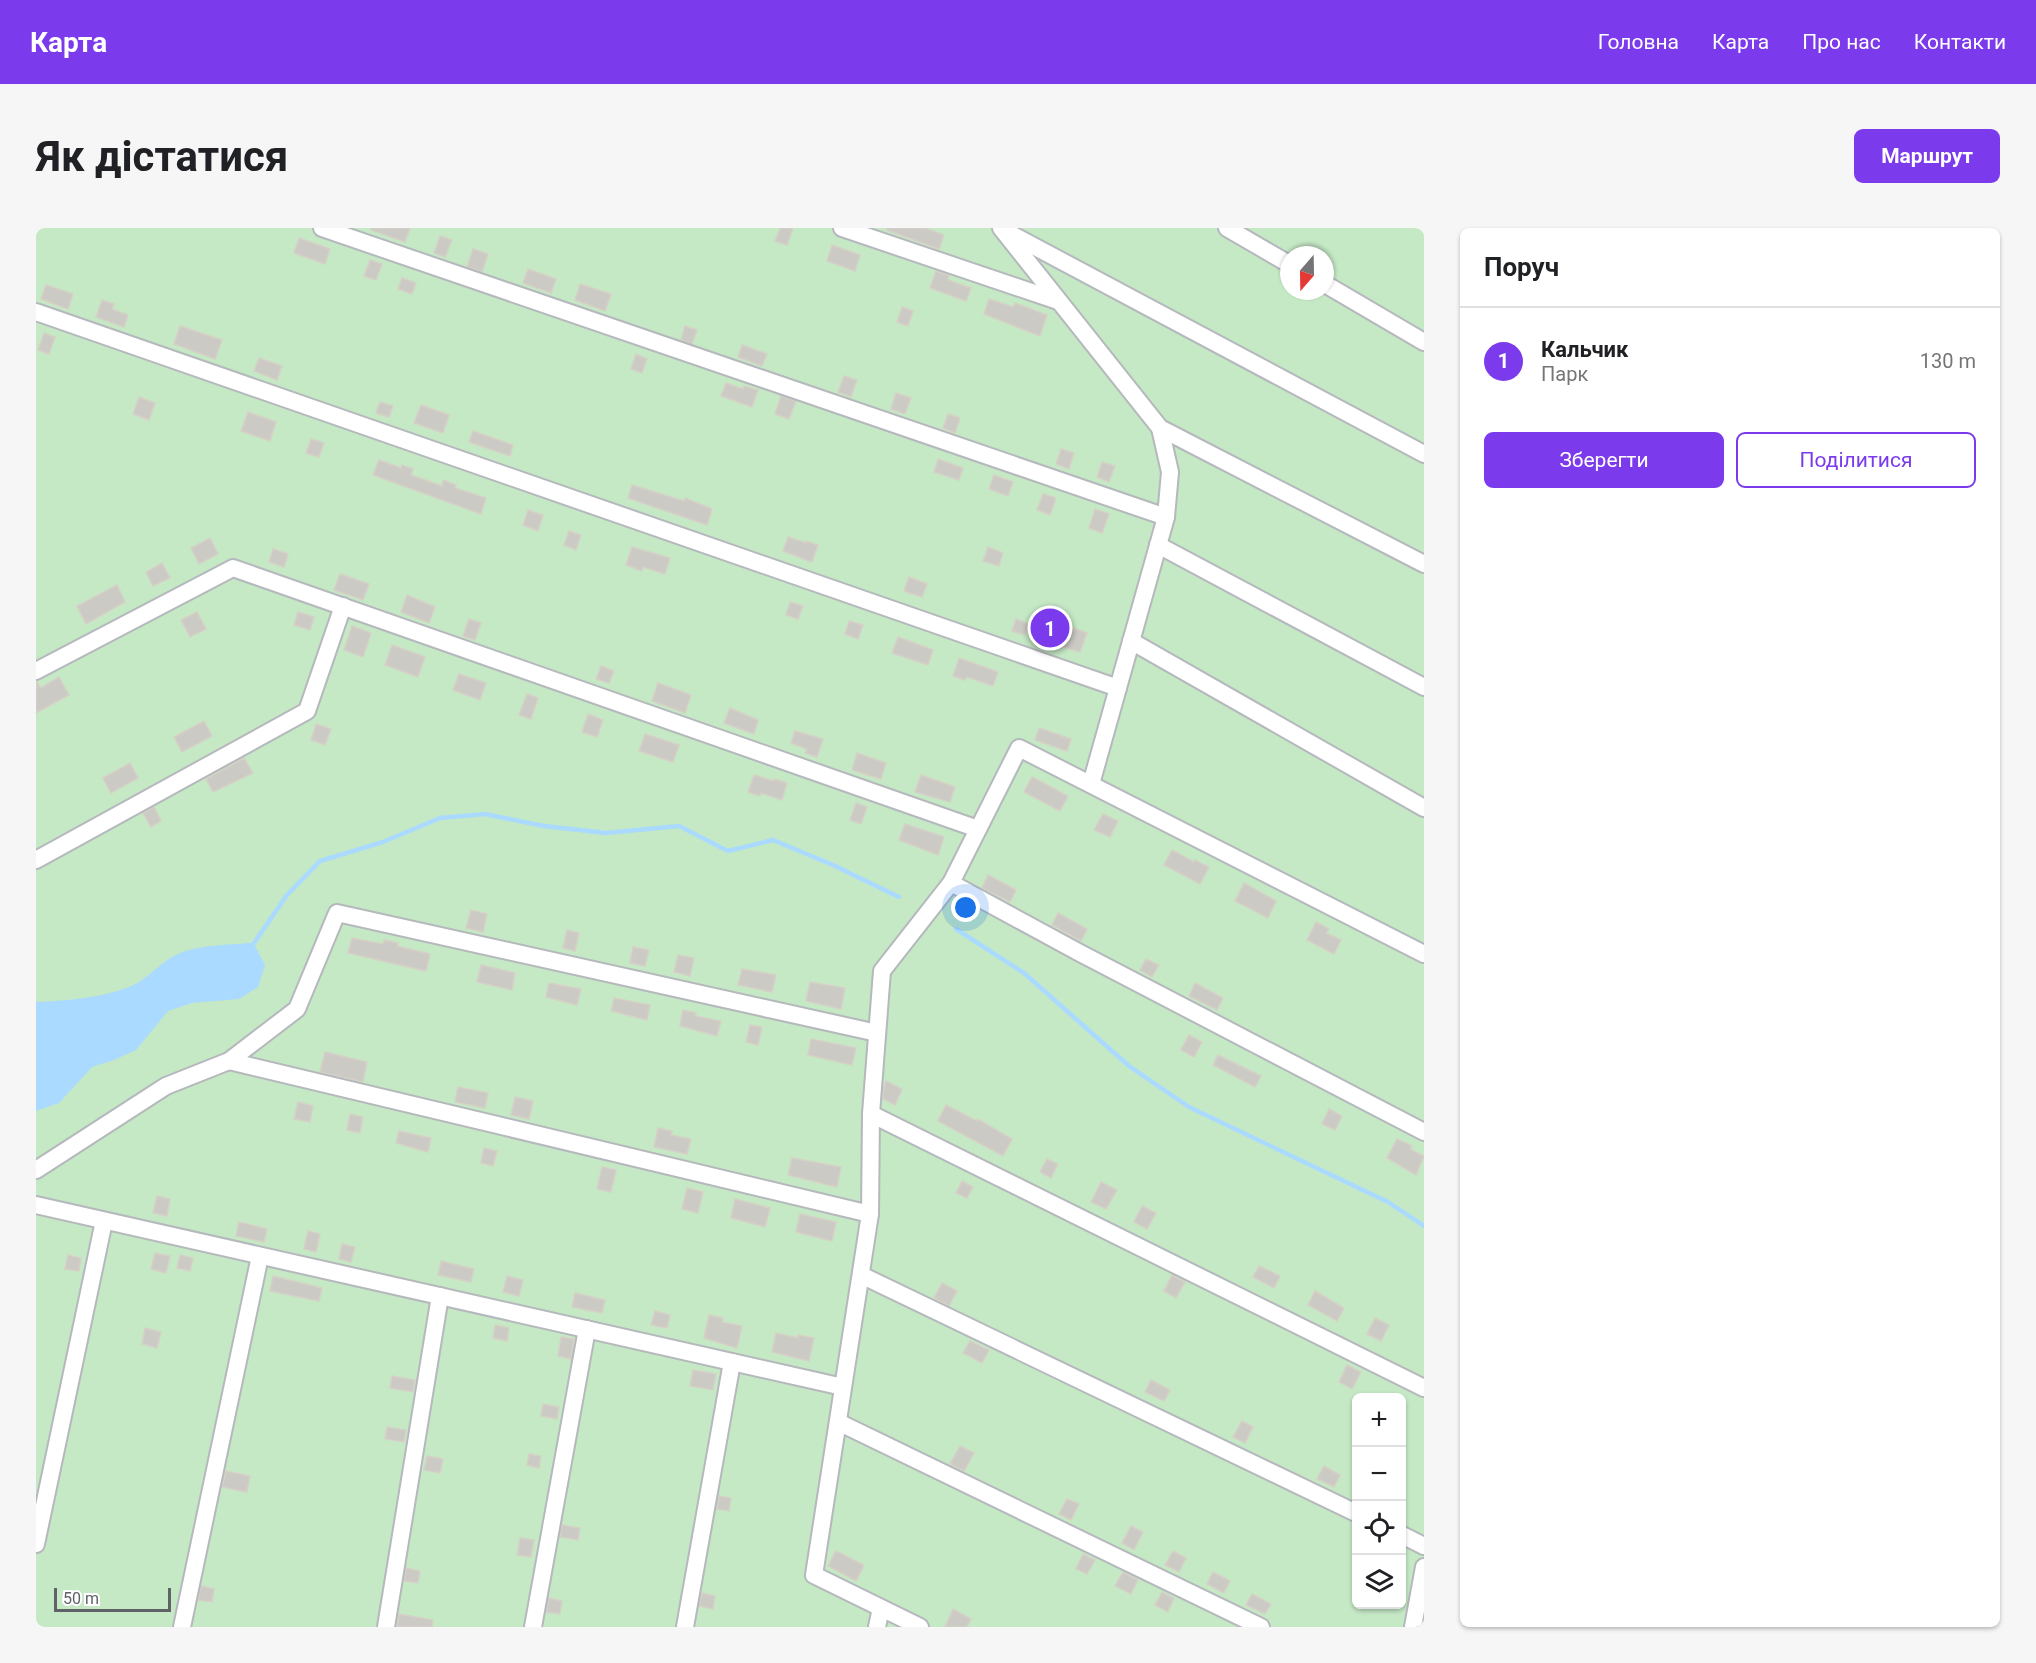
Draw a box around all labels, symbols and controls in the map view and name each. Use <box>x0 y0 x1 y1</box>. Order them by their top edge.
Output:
text: Карта <box>30 26 107 59</box>
text: Головна <box>1598 30 1679 54</box>
text: Карта <box>1712 30 1769 54</box>
text: Про нас <box>1802 30 1881 54</box>
text: Контакти <box>1914 30 2006 54</box>
button: Маршрут <box>1854 129 2000 183</box>
text: Як дістатися <box>36 132 288 181</box>
north arrow <box>1280 246 1334 300</box>
text: Поруч <box>1484 252 1559 282</box>
text: Кальчик <box>1541 337 1628 362</box>
text: 1 <box>1498 349 1509 373</box>
text: 130 m <box>1920 349 1976 373</box>
text: Парк <box>1541 362 1588 386</box>
button: Зберегти <box>1484 432 1724 488</box>
button: Поділитися <box>1736 432 1976 488</box>
pin: 1 <box>1030 606 1070 650</box>
your location <box>951 893 980 922</box>
map controls <box>1352 1393 1406 1609</box>
button: + <box>1352 1393 1406 1447</box>
button: − <box>1352 1447 1406 1501</box>
button: locate <box>1352 1501 1406 1555</box>
button: layers <box>1352 1555 1406 1609</box>
scale bar <box>54 1585 171 1612</box>
text: 50 m <box>63 1589 99 1608</box>

